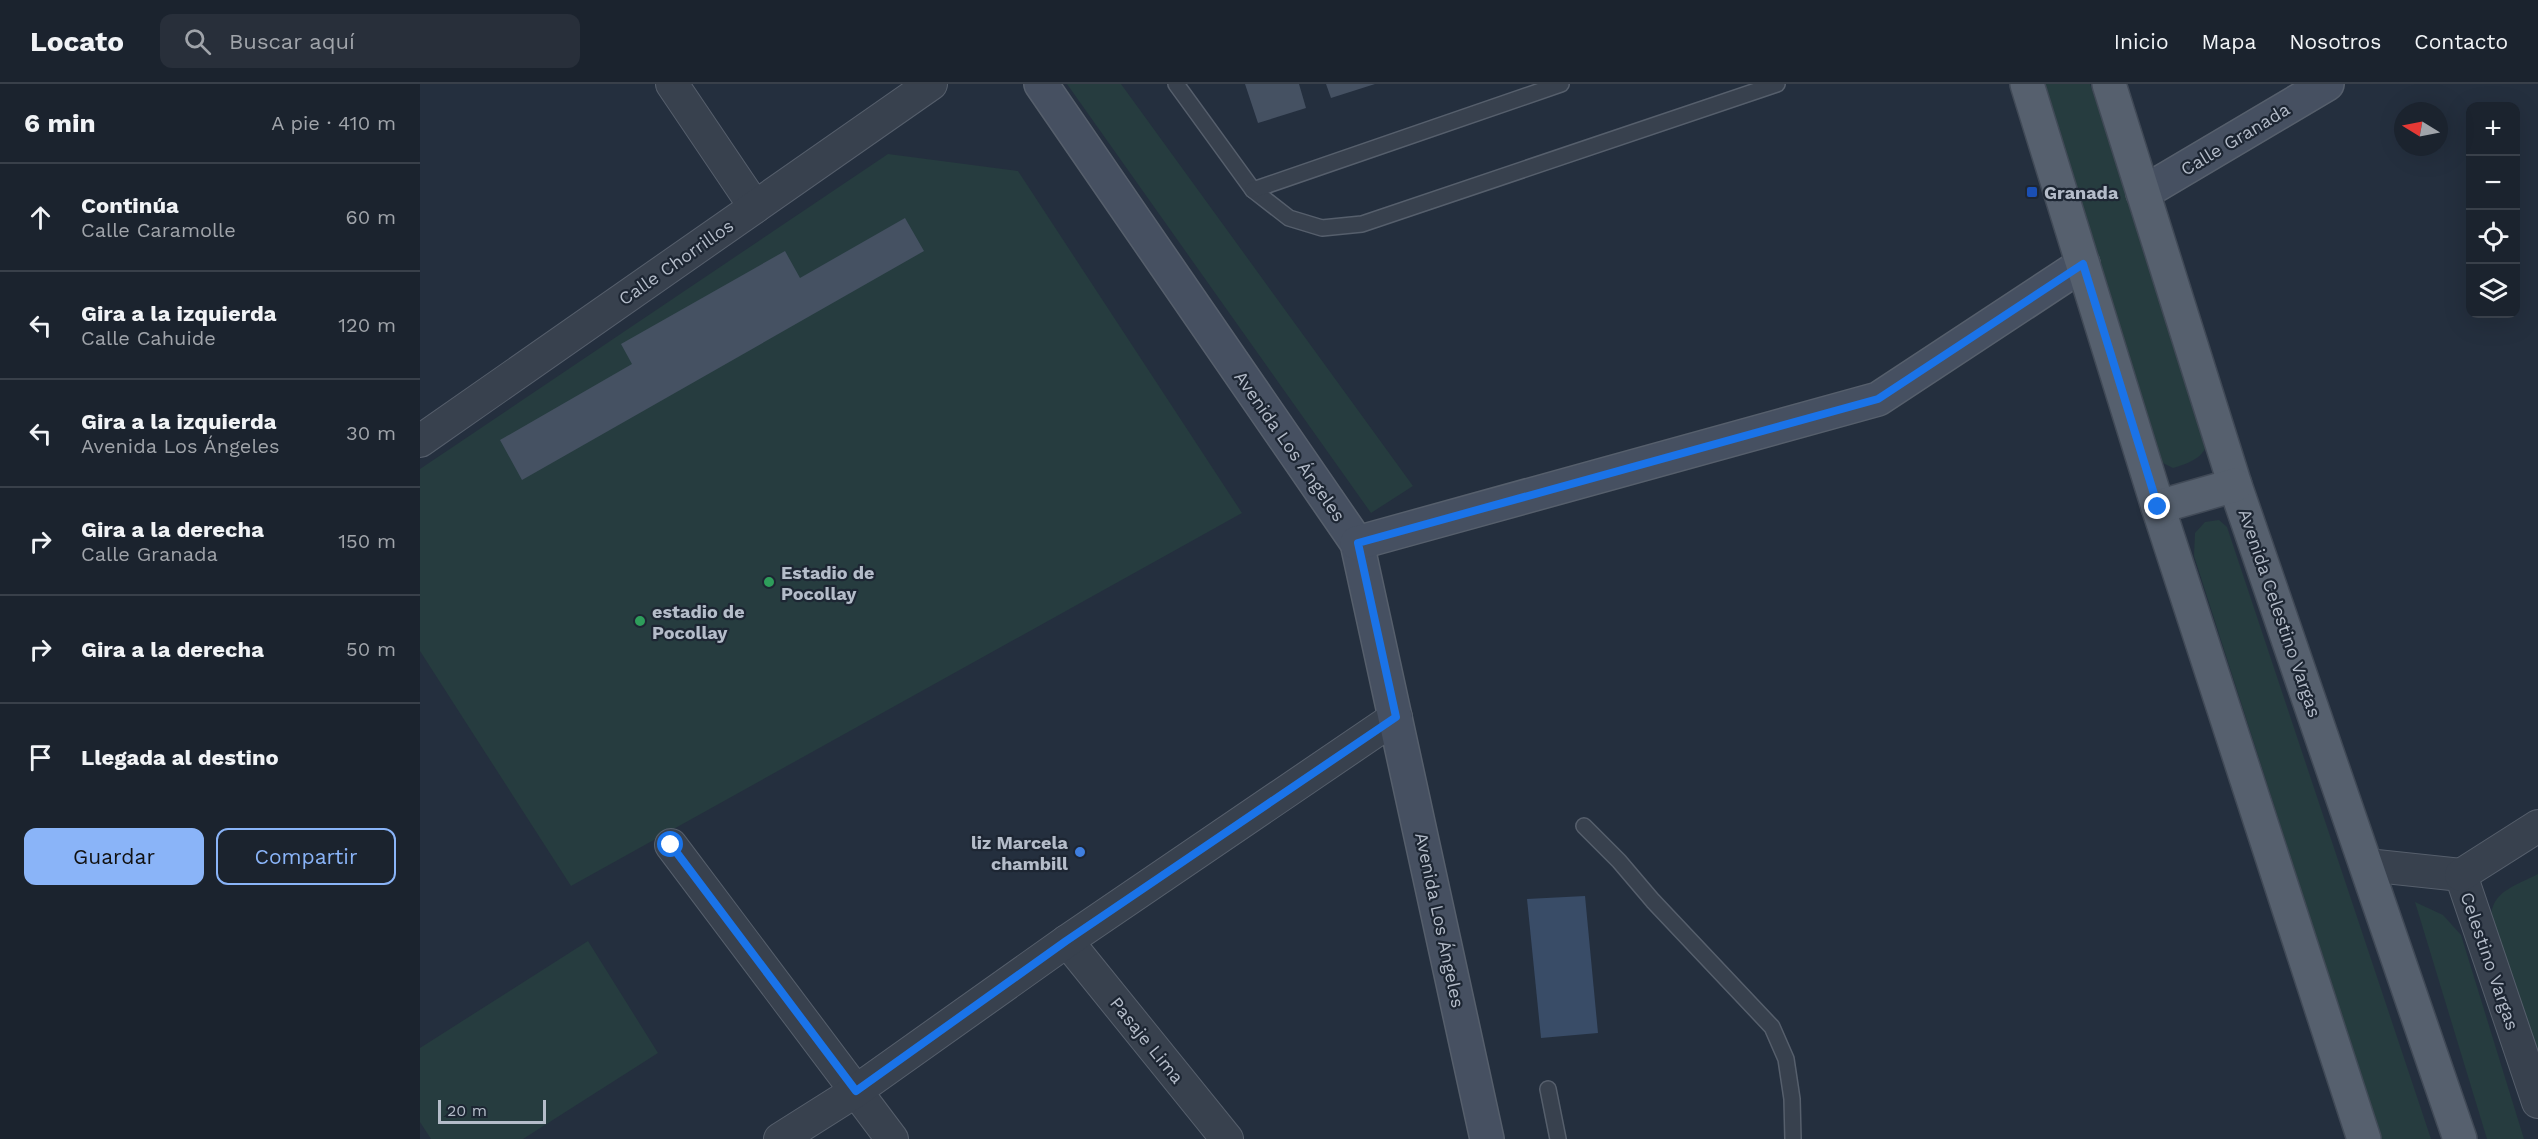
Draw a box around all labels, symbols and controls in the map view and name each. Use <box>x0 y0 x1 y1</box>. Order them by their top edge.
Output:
search box <box>160 14 580 68</box>
text: Locato <box>30 25 124 58</box>
icon: search <box>181 25 214 58</box>
text: Buscar aquí <box>229 29 355 54</box>
text: Inicio <box>2114 29 2169 54</box>
text: Mapa <box>2202 29 2256 54</box>
text: Nosotros <box>2289 29 2381 54</box>
text: Contacto <box>2414 29 2508 54</box>
street label: Calle Granada <box>2177 98 2293 180</box>
north arrow <box>2394 102 2448 156</box>
map controls <box>2466 102 2520 318</box>
button: + <box>2466 102 2520 156</box>
text: 6 min <box>24 108 96 138</box>
text: A pie · 410 m <box>271 111 396 135</box>
button: − <box>2466 156 2520 210</box>
place label: Granada <box>2044 182 2119 203</box>
marker: Granada <box>2025 185 2039 199</box>
text: Continúa <box>81 193 179 218</box>
icon: ahead <box>24 201 57 234</box>
text: 60 m <box>346 205 396 229</box>
button: locate <box>2466 210 2520 264</box>
street label: Calle Chorrillos <box>615 215 737 309</box>
text: Calle Caramolle <box>81 218 236 242</box>
button: layers <box>2466 264 2520 318</box>
text: Gira a la izquierda <box>81 301 277 326</box>
icon: left <box>24 309 57 342</box>
text: 120 m <box>338 313 396 337</box>
text: Calle Cahuide <box>81 326 216 350</box>
street label: Avenida Los Ángeles <box>1230 367 1350 525</box>
text: Gira a la izquierda <box>81 409 277 434</box>
icon: left <box>24 417 57 450</box>
text: 30 m <box>346 421 396 445</box>
text: Avenida Los Ángeles <box>81 434 280 458</box>
route end <box>2144 493 2170 519</box>
street label: Avenida Celestino Vargas <box>2234 506 2326 720</box>
text: Gira a la derecha <box>81 517 264 542</box>
icon: right <box>24 525 57 558</box>
text: 150 m <box>338 529 396 553</box>
text: Calle Granada <box>81 542 218 566</box>
place label: Estadio de Pocollay <box>781 562 875 604</box>
marker: Estadio de Pocollay <box>762 575 776 589</box>
place label: estadio de Pocollay <box>652 601 745 643</box>
marker: estadio de Pocollay <box>633 614 647 628</box>
icon: right <box>24 633 57 666</box>
text: Gira a la derecha <box>81 637 264 662</box>
text: 50 m <box>346 637 396 661</box>
icon: arrive <box>24 741 57 774</box>
text: Llegada al destino <box>81 745 279 770</box>
button: Guardar <box>24 828 204 885</box>
button: Compartir <box>216 828 396 885</box>
street label: Avenida Los Ángeles <box>1411 830 1469 1010</box>
route start <box>657 831 683 857</box>
place label: liz Marcela chambill <box>971 832 1069 874</box>
marker: liz Marcela chambill <box>1073 845 1087 859</box>
street label: Celestino Vargas <box>2456 889 2524 1033</box>
street label: Pasaje Lima <box>1106 993 1188 1087</box>
scale bar <box>438 1097 546 1124</box>
text: 20 m <box>447 1101 487 1120</box>

